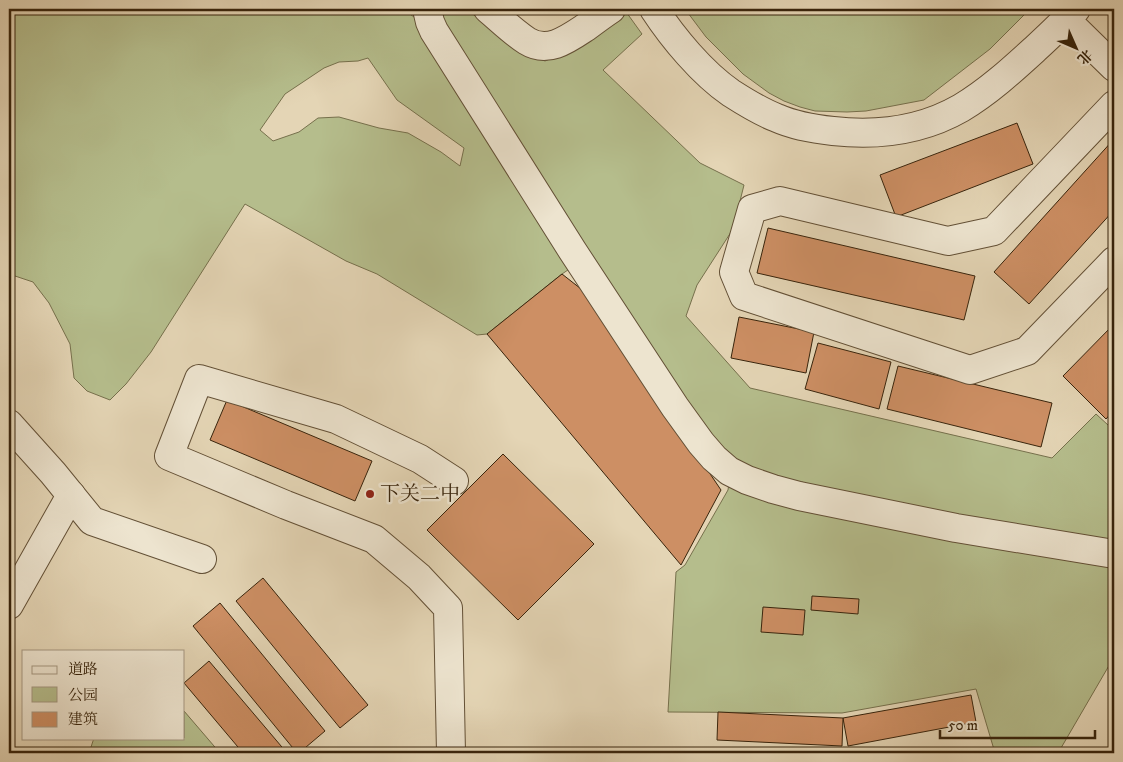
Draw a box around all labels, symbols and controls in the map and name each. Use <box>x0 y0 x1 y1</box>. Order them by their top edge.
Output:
north arrow <box>1050 22 1100 72</box>
text: 北 <box>1073 45 1096 68</box>
place label: 下关二中 <box>380 482 460 507</box>
marker: 下关二中 <box>364 488 376 500</box>
legend <box>22 650 185 740</box>
text: 道路 <box>68 660 98 679</box>
text: 公园 <box>68 686 98 705</box>
scale bar <box>940 707 1096 739</box>
text: 建筑 <box>68 710 98 729</box>
text: 50 m <box>948 716 978 735</box>

